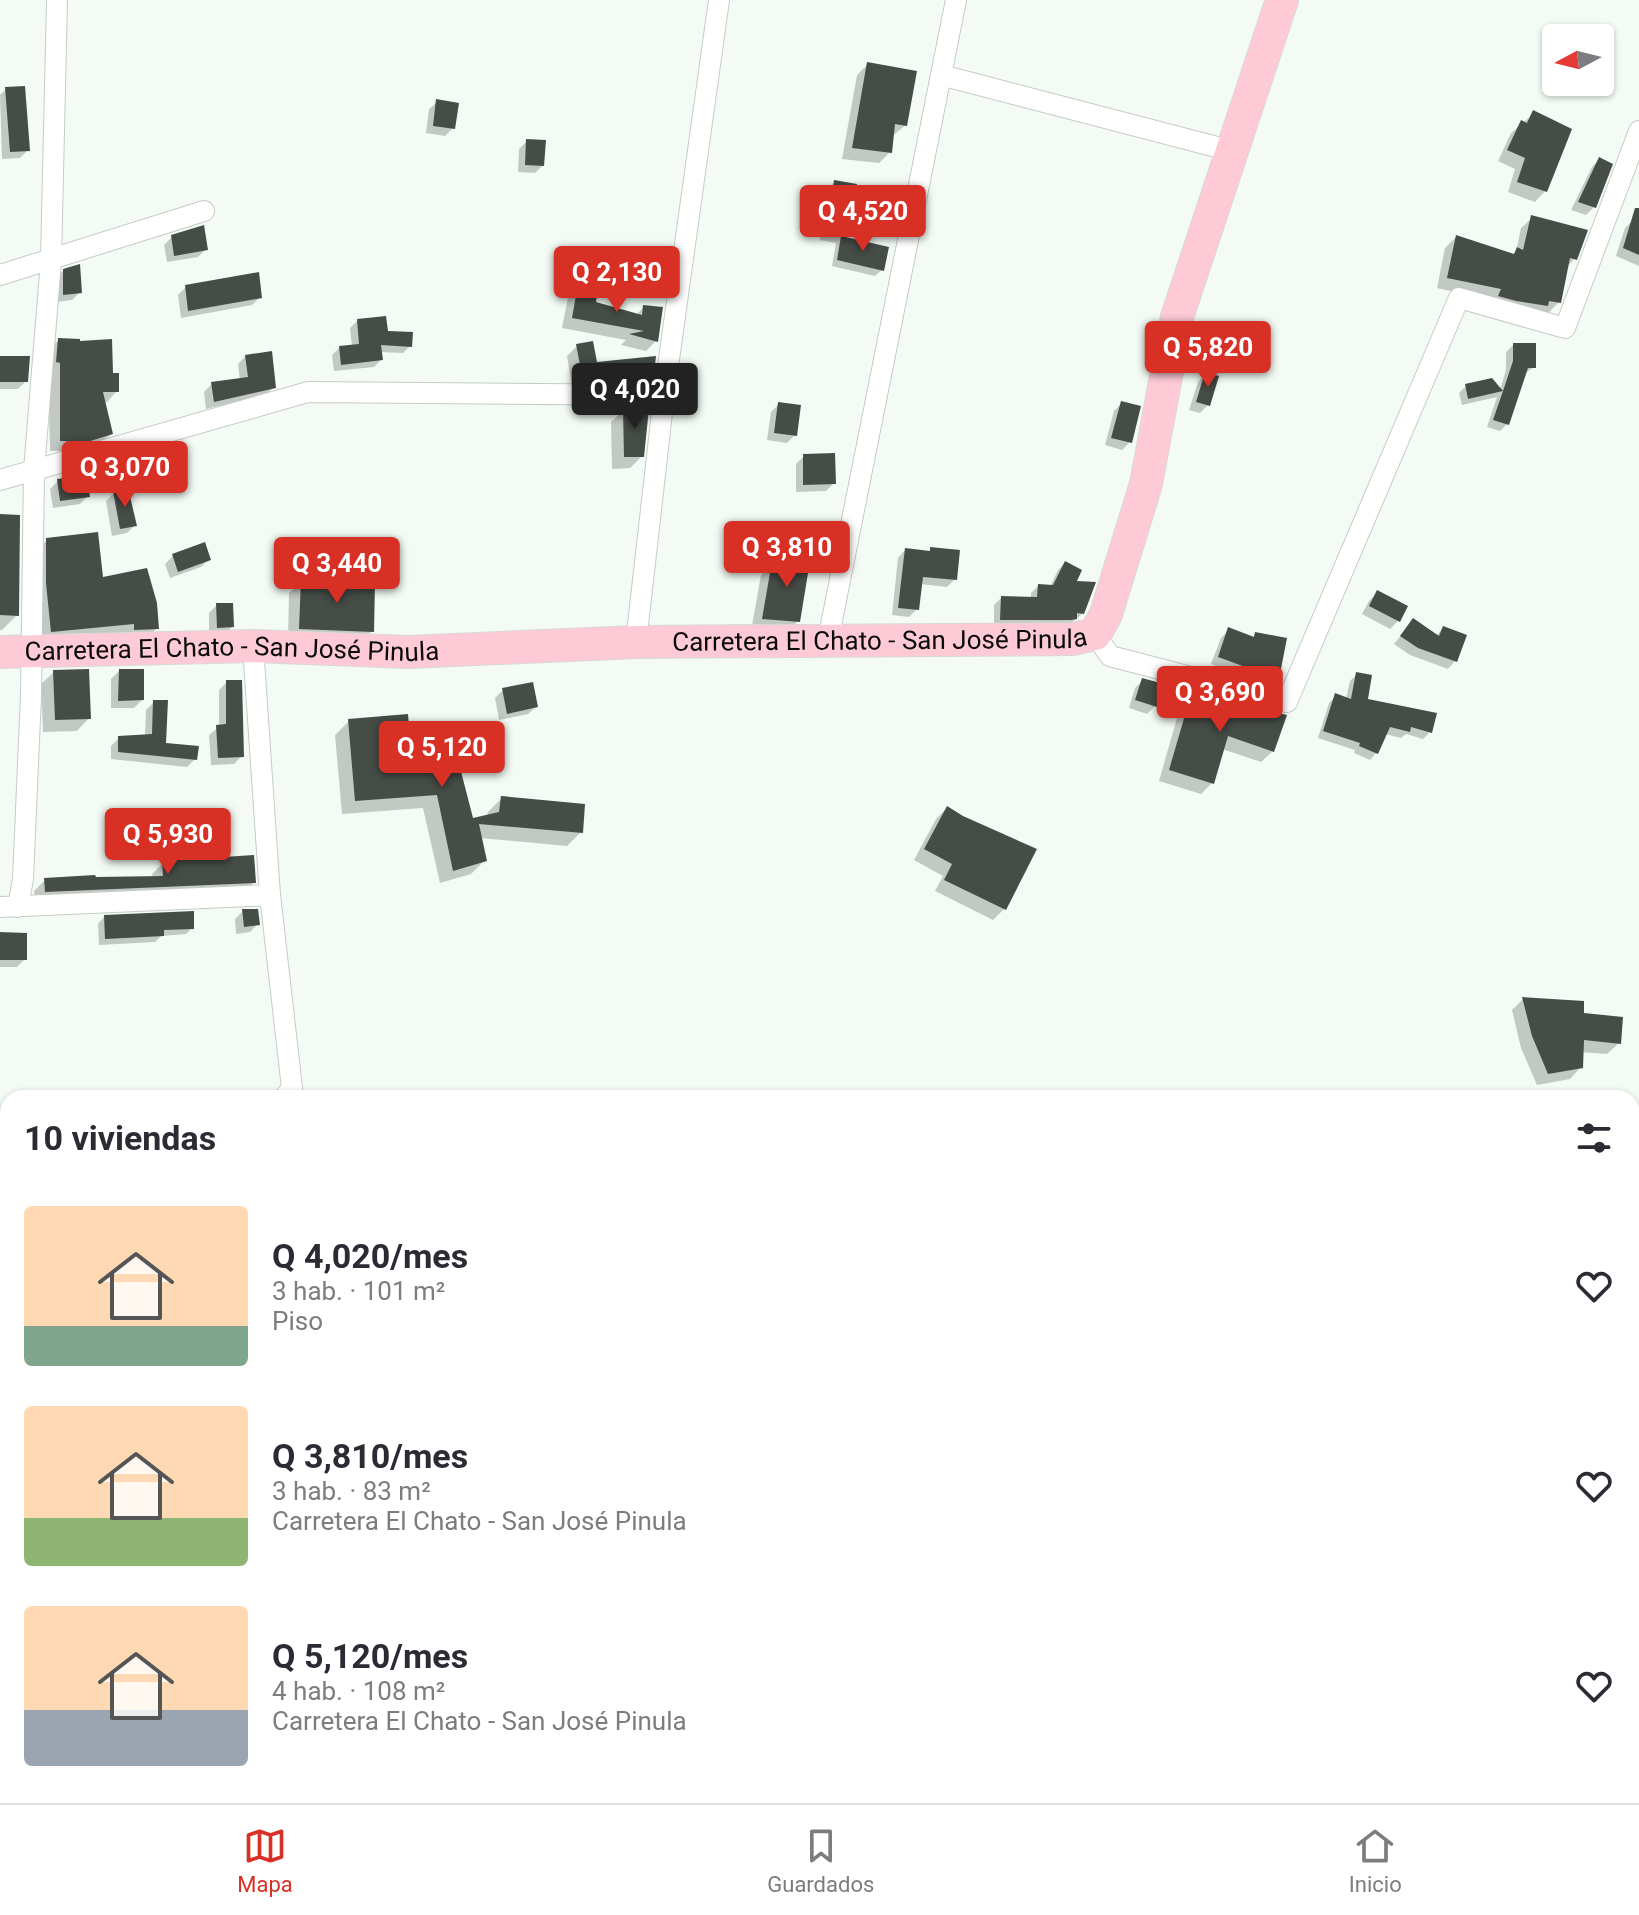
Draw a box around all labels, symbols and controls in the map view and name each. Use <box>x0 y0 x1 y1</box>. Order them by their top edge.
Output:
north arrow <box>1542 24 1614 96</box>
map controls <box>1542 24 1614 96</box>
pin: Q 4,520 <box>789 185 937 253</box>
text: Q 4,520 <box>818 196 908 226</box>
pin: Q 2,130 <box>543 246 691 314</box>
text: Q 2,130 <box>572 257 662 287</box>
pin: Q 5,820 <box>1134 321 1282 389</box>
text: Q 5,820 <box>1163 332 1253 362</box>
pin: Q 4,020 <box>561 363 709 431</box>
text: Q 4,020 <box>590 374 680 404</box>
pin: Q 3,070 <box>51 441 199 509</box>
text: Q 3,070 <box>80 452 170 482</box>
pin: Q 3,810 <box>713 521 861 589</box>
text: Q 3,810 <box>742 532 832 562</box>
pin: Q 3,440 <box>263 537 411 605</box>
text: Q 3,440 <box>292 548 382 578</box>
street label: Carretera El Chato - San José Pinula <box>672 621 1090 657</box>
street label: Carretera El Chato - San José Pinula <box>24 631 440 667</box>
pin: Q 3,690 <box>1146 666 1294 734</box>
text: Q 3,690 <box>1175 677 1265 707</box>
pin: Q 5,120 <box>368 721 516 789</box>
text: Q 5,120 <box>397 732 487 762</box>
pin: Q 5,930 <box>94 808 242 876</box>
text: Q 5,930 <box>123 819 213 849</box>
icon: filters <box>1572 1116 1616 1160</box>
text: 10 viviendas <box>24 1118 216 1158</box>
text: Q 4,020/mes <box>272 1236 468 1276</box>
icon: home <box>88 1238 184 1334</box>
icon: heart <box>1572 1264 1616 1308</box>
text: 3 hab. · 101 m² <box>272 1276 445 1306</box>
text: Piso <box>272 1306 323 1336</box>
text: Q 3,810/mes <box>272 1436 468 1476</box>
icon: home <box>88 1438 184 1534</box>
icon: heart <box>1572 1464 1616 1508</box>
text: 3 hab. · 83 m² <box>272 1476 431 1506</box>
text: Carretera El Chato - San José Pinula <box>272 1506 687 1536</box>
text: Q 5,120/mes <box>272 1636 468 1676</box>
icon: home <box>88 1638 184 1734</box>
icon: heart <box>1572 1664 1616 1708</box>
text: 4 hab. · 108 m² <box>272 1676 445 1706</box>
text: Carretera El Chato - San José Pinula <box>272 1706 687 1736</box>
tab: Mapa <box>237 1824 293 1897</box>
tab: Guardados <box>767 1824 874 1897</box>
tab: Inicio <box>1349 1824 1402 1897</box>

